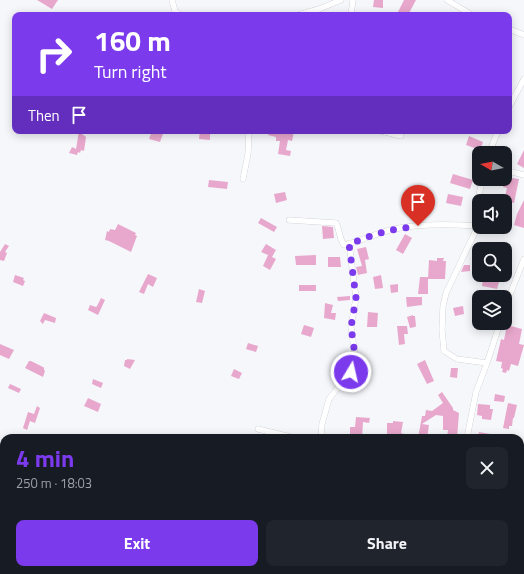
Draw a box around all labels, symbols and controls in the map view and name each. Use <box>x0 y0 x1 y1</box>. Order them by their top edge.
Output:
text: 160 m <box>94 19 171 62</box>
icon: right <box>28 28 80 80</box>
text: Turn right <box>94 58 167 85</box>
text: Then <box>28 104 60 127</box>
icon: arrive <box>68 104 90 126</box>
north arrow <box>472 146 512 186</box>
map controls <box>472 146 512 330</box>
pin <box>401 185 435 226</box>
icon: arrive <box>407 191 429 213</box>
button: sound <box>472 194 512 234</box>
button: search <box>472 242 512 282</box>
button: layers <box>472 290 512 330</box>
position arrow <box>330 351 372 393</box>
text: 4 min <box>16 440 74 476</box>
button: close <box>466 447 508 489</box>
text: 250 m · 18:03 <box>16 473 92 493</box>
button: Exit <box>16 520 258 566</box>
button: Share <box>266 520 508 566</box>

